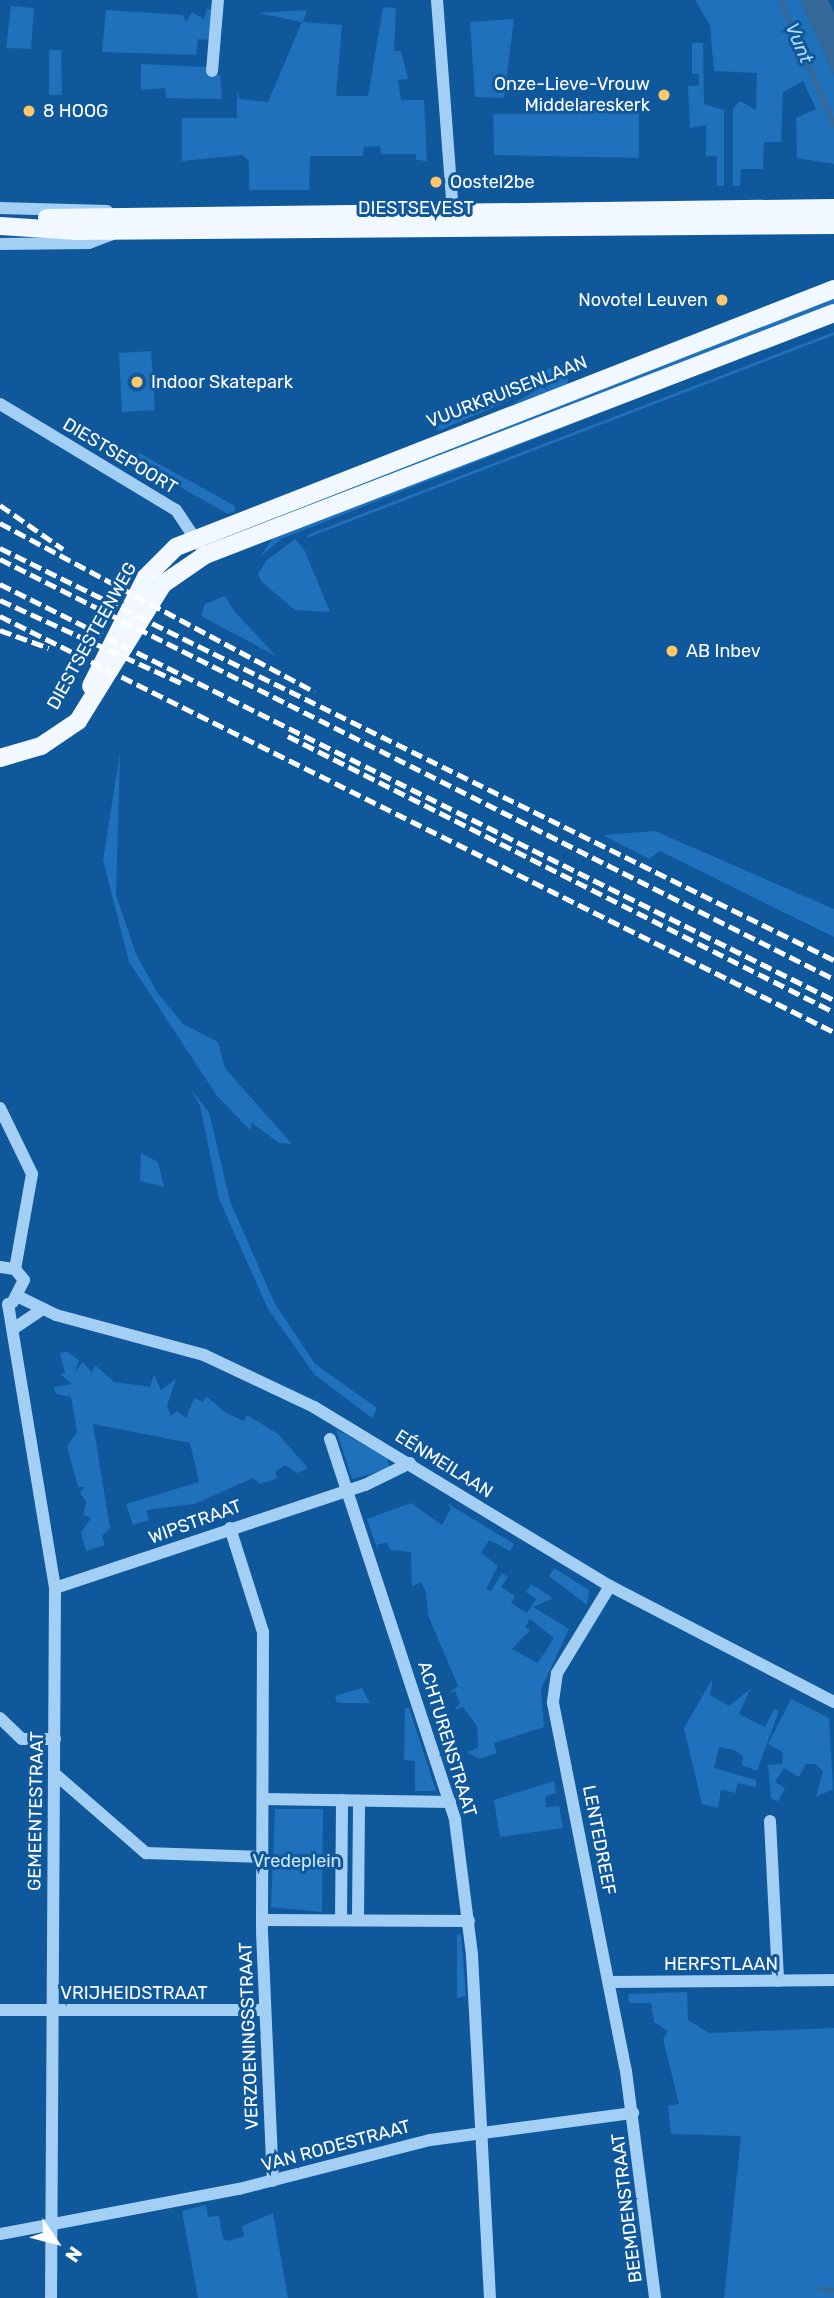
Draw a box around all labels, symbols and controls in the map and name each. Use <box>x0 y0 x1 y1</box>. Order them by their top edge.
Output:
water label: Vunt <box>780 19 818 67</box>
place label: Onze-Lieve-Vrouw Middelareskerk <box>494 74 650 116</box>
marker: Onze-Lieve-Vrouw Middelareskerk <box>656 87 672 103</box>
place label: 8 HOOG <box>43 100 108 122</box>
marker: 8 HOOG <box>21 103 37 119</box>
place label: Oostel2be <box>450 171 535 193</box>
marker: Oostel2be <box>428 174 444 190</box>
street label: DIESTSEVEST <box>358 197 474 219</box>
place label: Novotel Leuven <box>578 289 708 311</box>
marker: Novotel Leuven <box>714 292 730 308</box>
street label: VUURKRUISENLAAN <box>424 351 590 433</box>
place label: Indoor Skatepark <box>151 371 294 393</box>
marker: Indoor Skatepark <box>129 374 145 390</box>
street label: DIESTSEPOORT <box>59 413 181 499</box>
street label: DIESTSESTEENWEG <box>43 559 141 713</box>
place label: AB Inbev <box>686 640 761 662</box>
marker: AB Inbev <box>664 643 680 659</box>
street label: EÉNMEILAAN <box>391 1425 497 1503</box>
street label: WIPSTRAAT <box>146 1495 244 1549</box>
street label: ACHTURENSTRAAT <box>413 1659 481 1819</box>
street label: GEMEENTESTRAAT <box>24 1731 48 1891</box>
street label: LENTEDREEF <box>578 1783 620 1897</box>
park label: Vredeplein <box>252 1850 342 1872</box>
street label: VERZOENINGSSTRAAT <box>235 1942 263 2130</box>
street label: HERFSTLAAN <box>664 1953 778 1975</box>
street label: VRIJHEIDSTRAAT <box>60 1982 208 2004</box>
street label: VAN RODESTRAAT <box>259 2116 413 2176</box>
street label: BEEMDENSTRAAT <box>607 2132 647 2284</box>
north arrow <box>21 2207 91 2277</box>
text: N <box>60 2242 87 2267</box>

